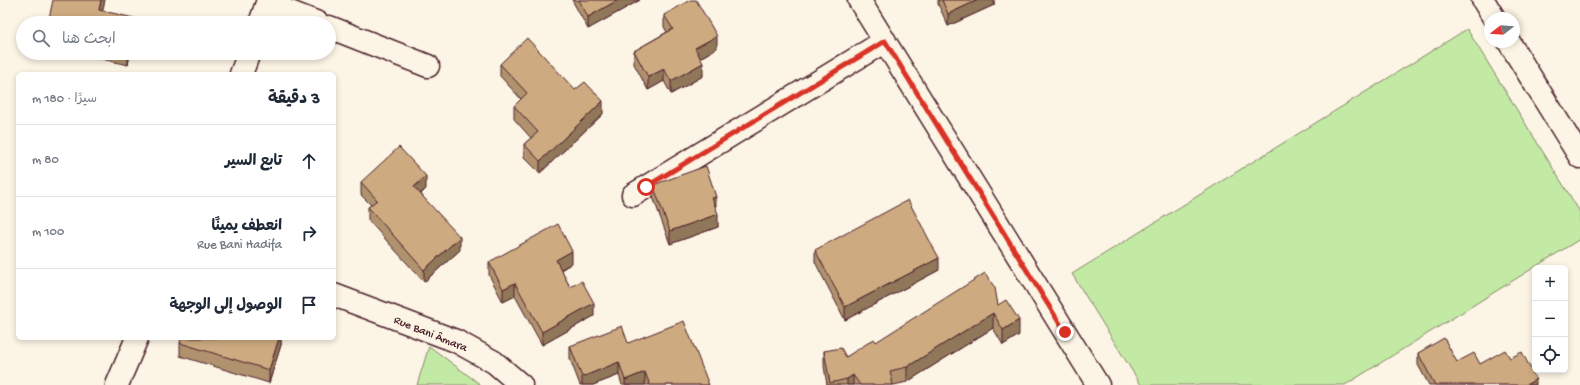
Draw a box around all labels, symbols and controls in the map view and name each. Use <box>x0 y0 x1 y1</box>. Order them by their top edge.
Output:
north arrow <box>1484 12 1520 48</box>
search box <box>16 16 336 60</box>
icon: search <box>30 27 52 49</box>
text: ابحث هنا <box>62 31 116 49</box>
text: 3 دقيقة <box>268 90 320 110</box>
text: سيرًا · 180 m <box>32 92 97 107</box>
icon: ahead <box>298 150 320 172</box>
text: 80 m <box>32 153 59 168</box>
text: تابع السير <box>225 153 282 171</box>
route start <box>637 178 655 196</box>
text: انعطف يمينًا <box>211 218 282 236</box>
icon: right <box>298 222 320 244</box>
text: 100 m <box>32 225 64 240</box>
text: Rue Bani Hadifa <box>197 238 282 253</box>
map controls <box>1532 265 1568 373</box>
button: + <box>1532 265 1568 301</box>
icon: arrive <box>298 294 320 316</box>
text: الوصول إلى الوجهة <box>169 297 282 315</box>
button: − <box>1532 301 1568 337</box>
street label: Rue Bani Âmara <box>391 314 469 356</box>
route end <box>1056 323 1074 341</box>
button: locate <box>1532 337 1568 373</box>

